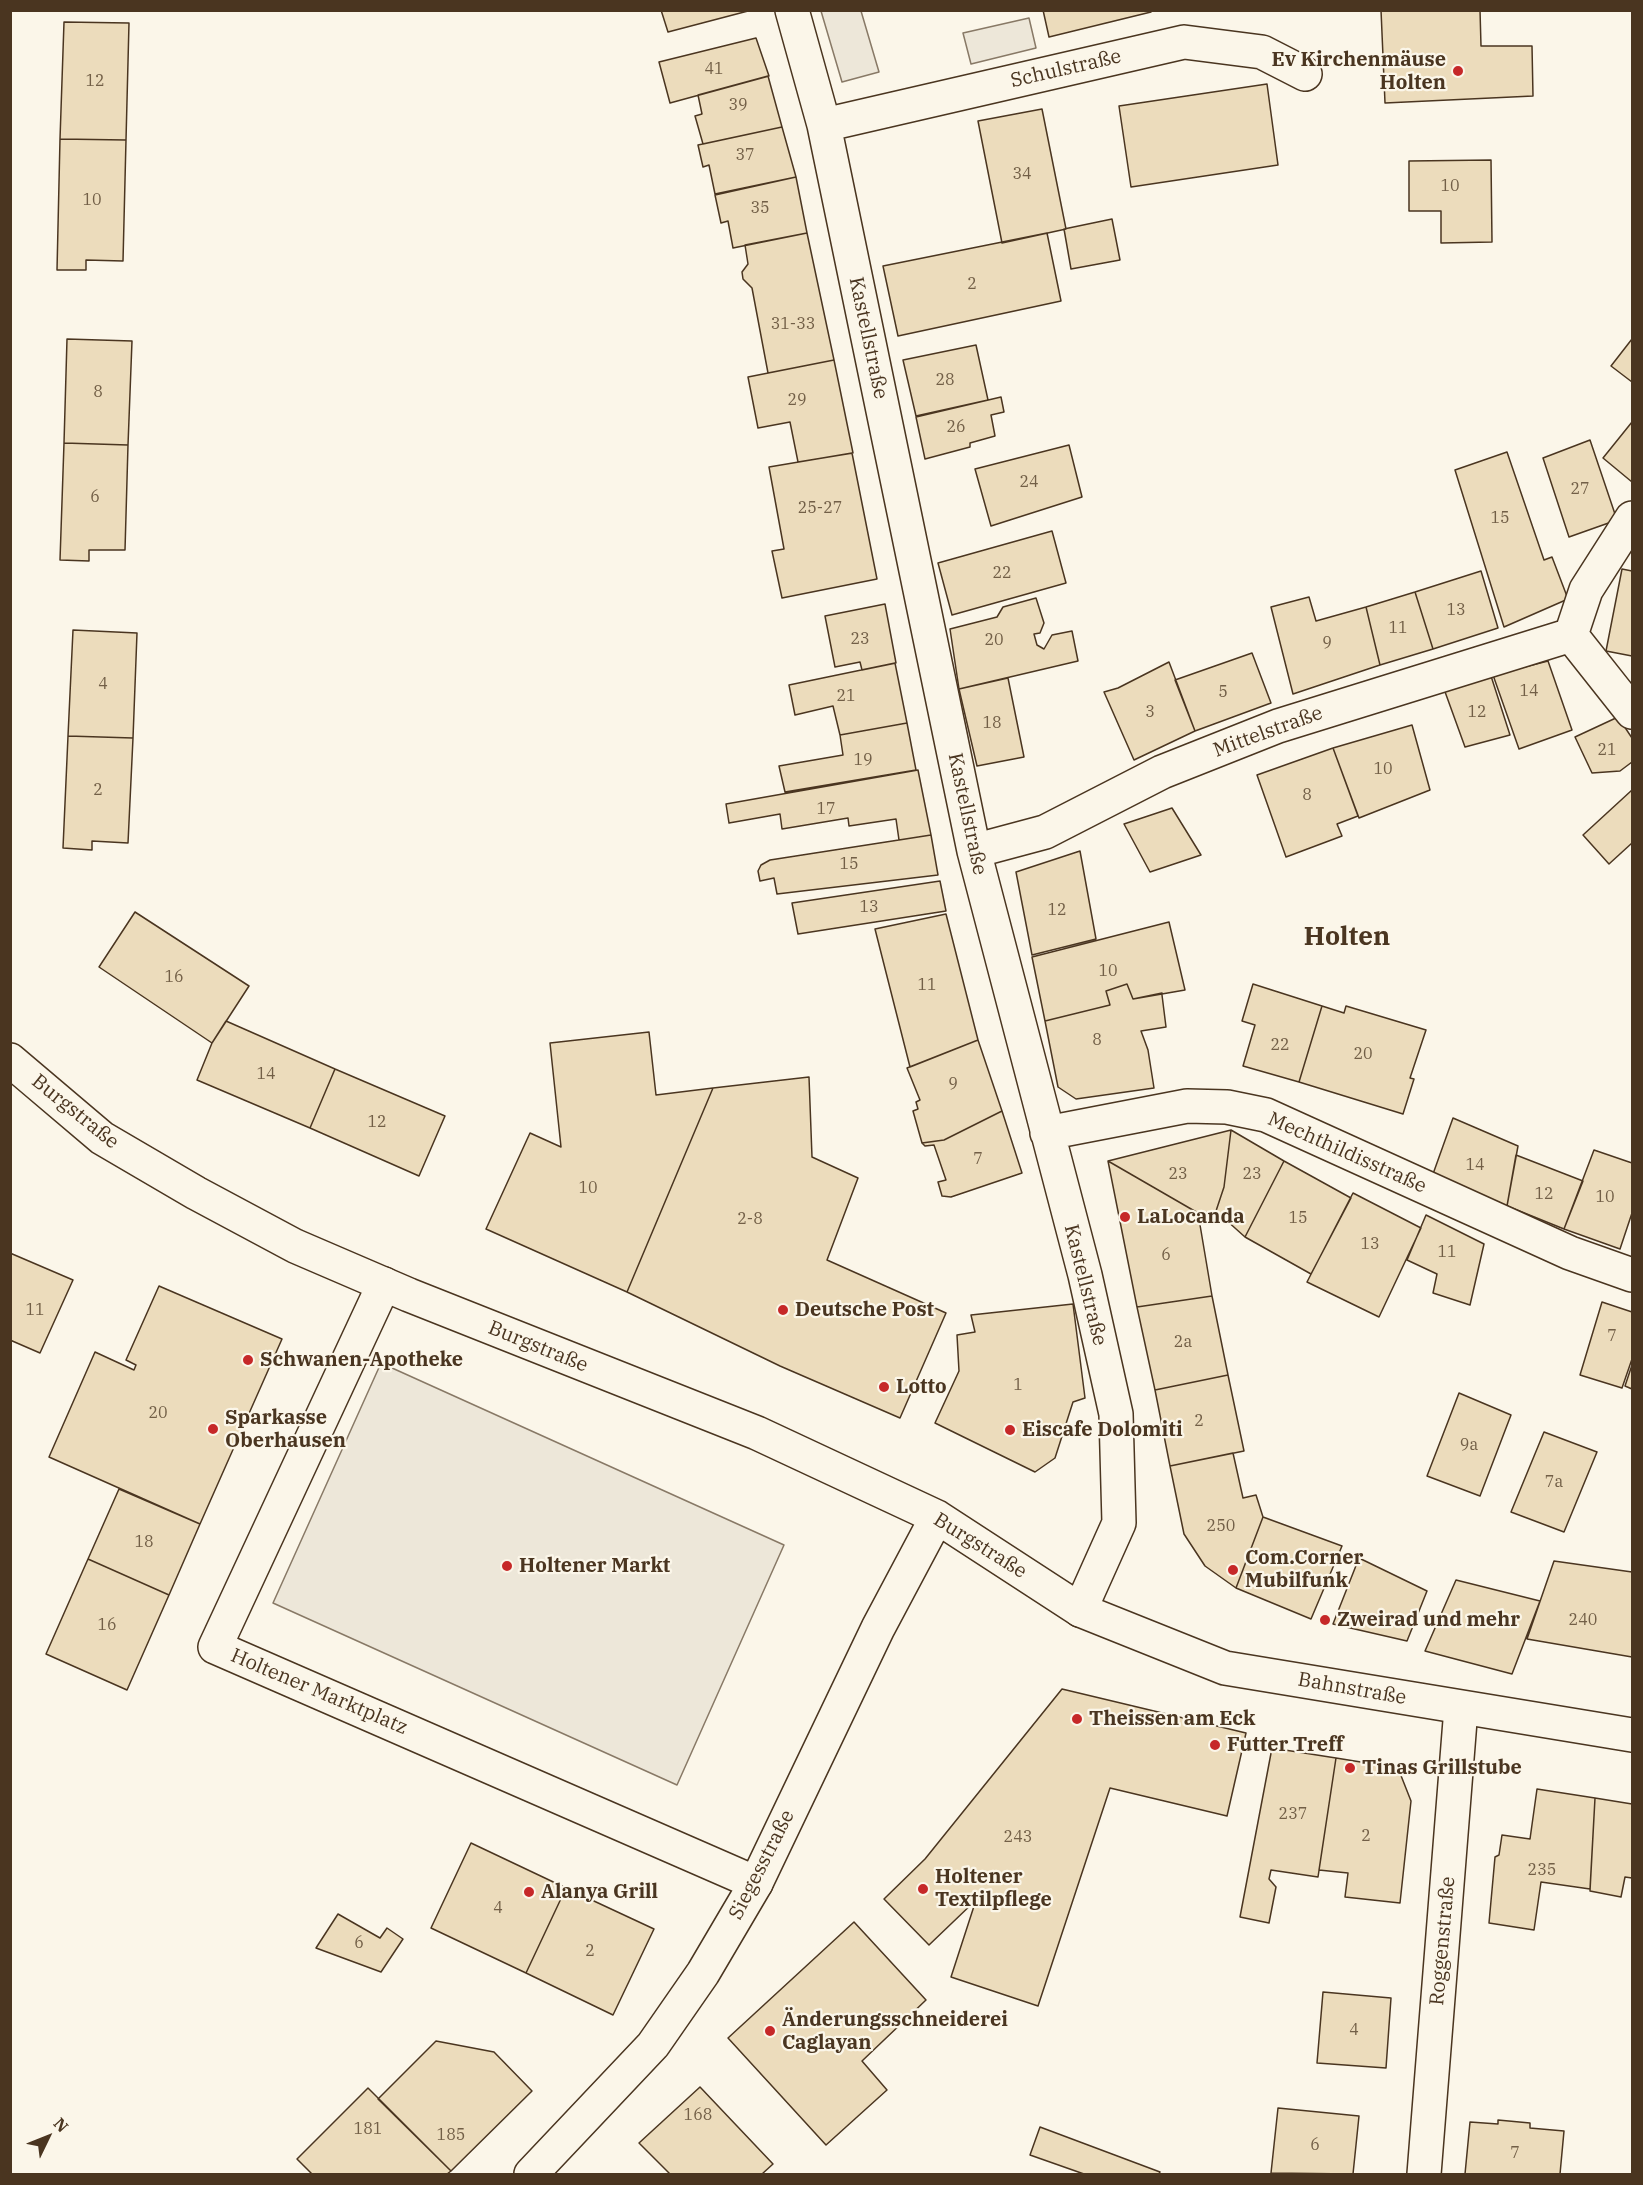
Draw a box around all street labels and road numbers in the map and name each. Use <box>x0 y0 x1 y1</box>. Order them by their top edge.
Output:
street label: Schulstraße <box>1008 45 1124 93</box>
street label: Kastellstraße <box>843 275 893 401</box>
street label: Mittelstraße <box>1210 701 1326 763</box>
street label: Kastellstraße <box>942 751 992 877</box>
street label: Burgstraße <box>27 1070 123 1154</box>
street label: Mechthildisstraße <box>1264 1107 1430 1199</box>
street label: Kastellstraße <box>1058 1222 1112 1348</box>
street label: Burgstraße <box>485 1316 591 1378</box>
street label: Burgstraße <box>929 1508 1031 1584</box>
street label: Holtener Marktplatz <box>227 1644 411 1740</box>
street label: Bahnstraße <box>1296 1668 1408 1710</box>
street label: Siegesstraße <box>724 1806 800 1924</box>
street label: Roggenstraße <box>1425 1875 1461 2007</box>

